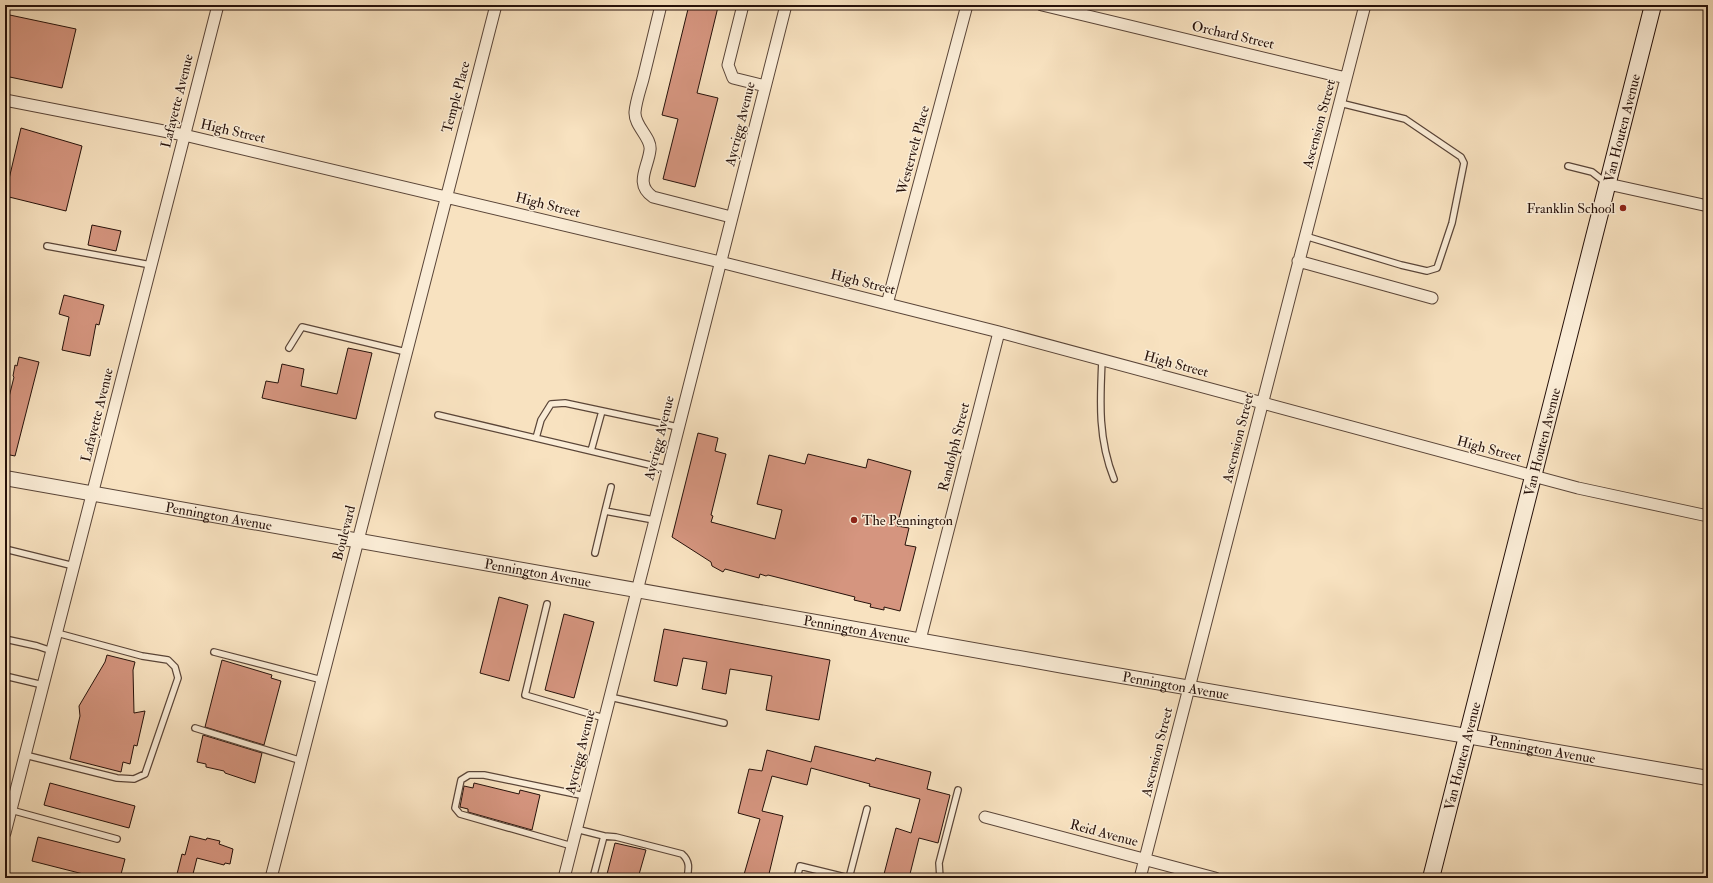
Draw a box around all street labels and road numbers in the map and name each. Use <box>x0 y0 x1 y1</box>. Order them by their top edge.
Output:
street label: Orchard Street <box>1190 17 1276 53</box>
street label: Lafayette Avenue <box>157 52 198 150</box>
street label: Temple Place <box>438 59 475 135</box>
street label: Van Houten Avenue <box>1600 72 1644 184</box>
street label: Ascension Street <box>1299 77 1339 171</box>
street label: Aycrigg Avenue <box>721 80 760 169</box>
street label: Westervelt Place <box>893 104 933 197</box>
street label: High Street <box>199 115 268 147</box>
street label: High Street <box>514 189 583 221</box>
street label: High Street <box>829 266 898 298</box>
street label: High Street <box>1142 347 1211 381</box>
street label: Lafayette Avenue <box>77 366 118 464</box>
street label: Van Houten Avenue <box>1520 386 1564 498</box>
street label: Ascension Street <box>1218 391 1257 485</box>
street label: Aycrigg Avenue <box>640 394 679 483</box>
street label: Randolph Street <box>935 400 974 494</box>
street label: High Street <box>1455 432 1524 466</box>
street label: Pennington Avenue <box>164 498 273 534</box>
street label: Boulevard <box>329 504 359 562</box>
street label: Pennington Avenue <box>483 555 592 590</box>
street label: Pennington Avenue <box>802 611 911 647</box>
street label: Pennington Avenue <box>1121 668 1231 703</box>
street label: Van Houten Avenue <box>1440 700 1484 812</box>
street label: Ascension Street <box>1137 705 1176 799</box>
street label: Aycrigg Avenue <box>561 708 600 797</box>
street label: Pennington Avenue <box>1488 732 1597 767</box>
street label: Reid Avenue <box>1068 816 1140 850</box>

